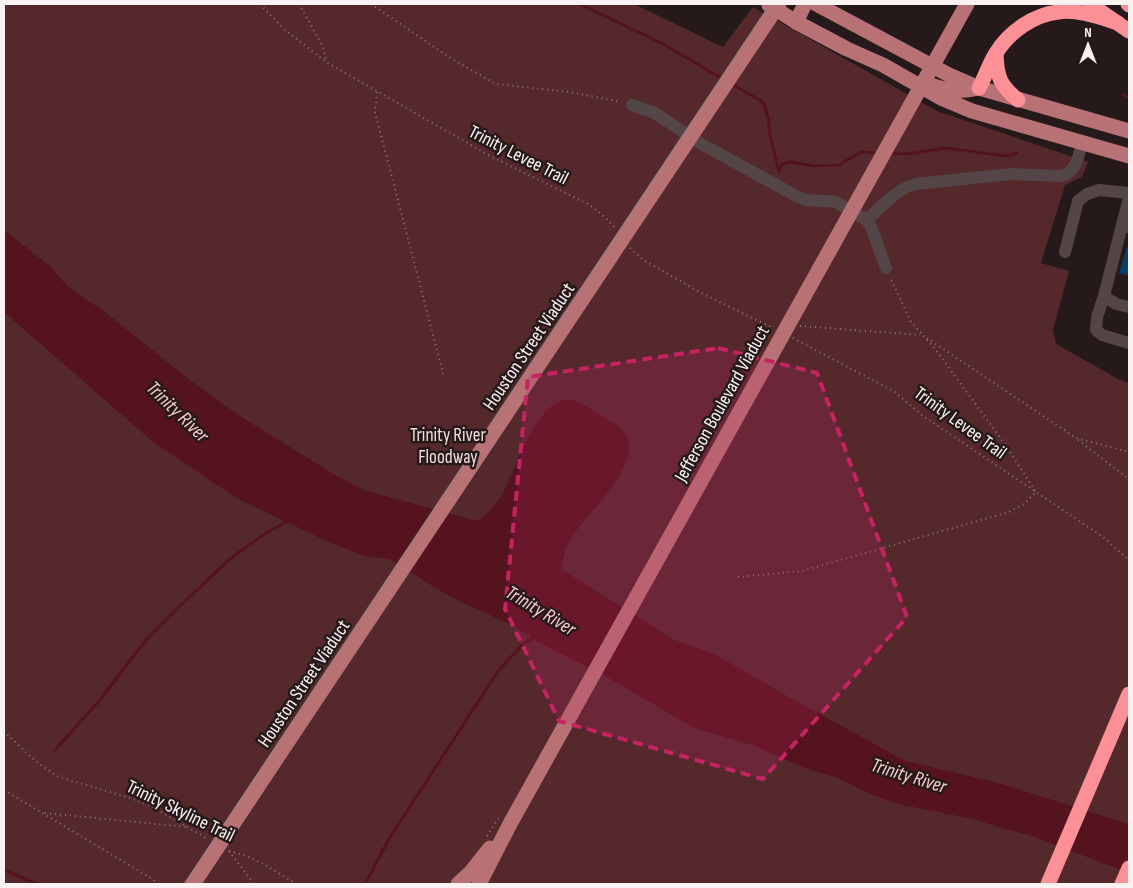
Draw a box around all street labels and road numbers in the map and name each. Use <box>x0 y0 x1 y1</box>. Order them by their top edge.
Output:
street label: Trinity Levee Trail <box>465 120 572 190</box>
street label: Houston Street Viaduct <box>478 279 580 415</box>
street label: Jefferson Boulevard Viaduct <box>669 321 775 487</box>
street label: Trinity Levee Trail <box>909 382 1011 465</box>
street label: Houston Street Viaduct <box>253 616 355 752</box>
street label: Trinity Skyline Trail <box>122 775 238 848</box>

